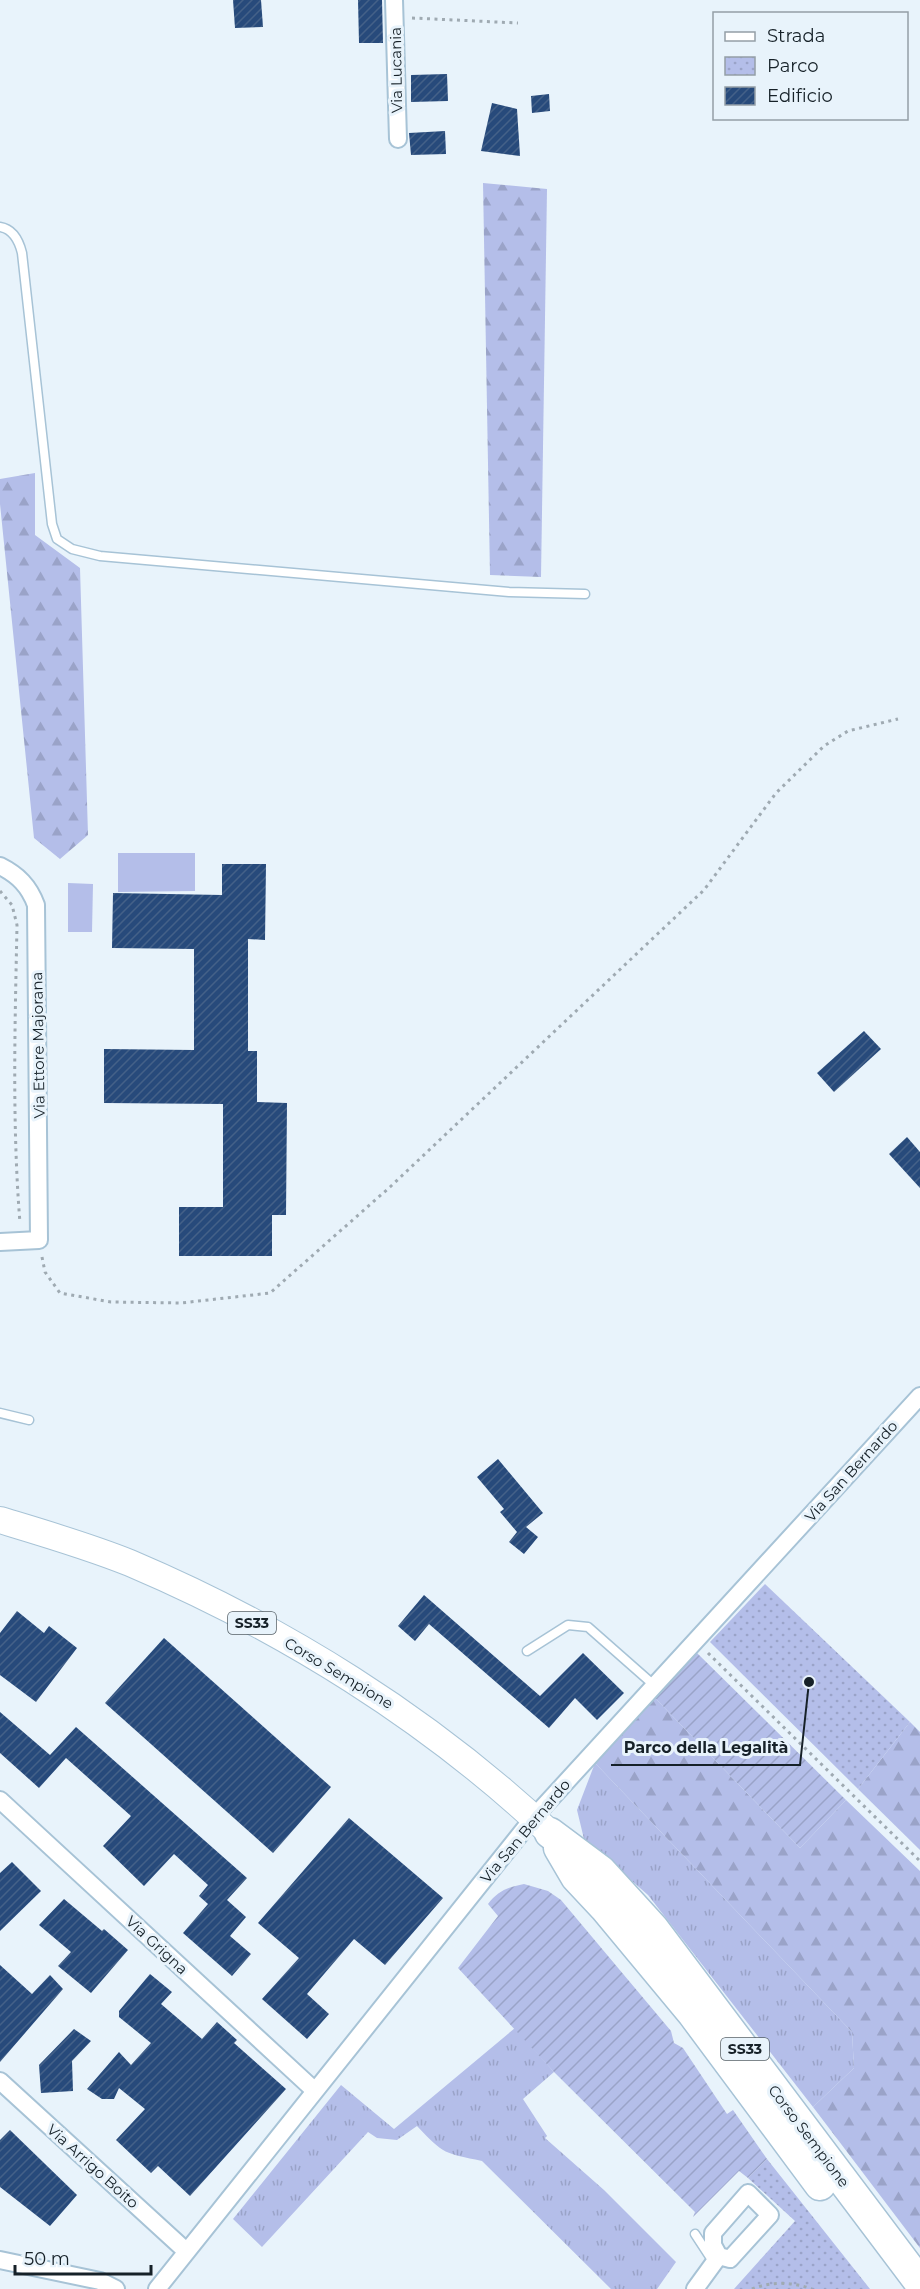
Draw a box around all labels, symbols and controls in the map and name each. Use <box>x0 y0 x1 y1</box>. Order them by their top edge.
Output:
legend <box>713 12 908 120</box>
text: Strada <box>767 25 825 47</box>
street label: Via Lucania <box>386 27 406 113</box>
text: Parco <box>767 55 819 77</box>
text: Edificio <box>767 85 833 107</box>
street label: Via Ettore Majorana <box>27 972 49 1118</box>
street label: Via San Bernardo <box>801 1416 901 1526</box>
road number: SS33 <box>228 1612 276 1634</box>
street label: Corso Sempione <box>281 1633 397 1713</box>
callout: Parco della Legalità <box>611 1731 800 1765</box>
text: Parco della Legalità <box>624 1738 788 1757</box>
street label: Via San Bernardo <box>476 1775 574 1887</box>
street label: Via Grigna <box>122 1912 192 1978</box>
road number: SS33 <box>721 2038 769 2060</box>
street label: Corso Sempione <box>764 2081 854 2191</box>
street label: Via Arrigo Boito <box>43 2120 143 2212</box>
scale bar <box>15 2238 152 2276</box>
text: 50 m <box>24 2248 70 2270</box>

